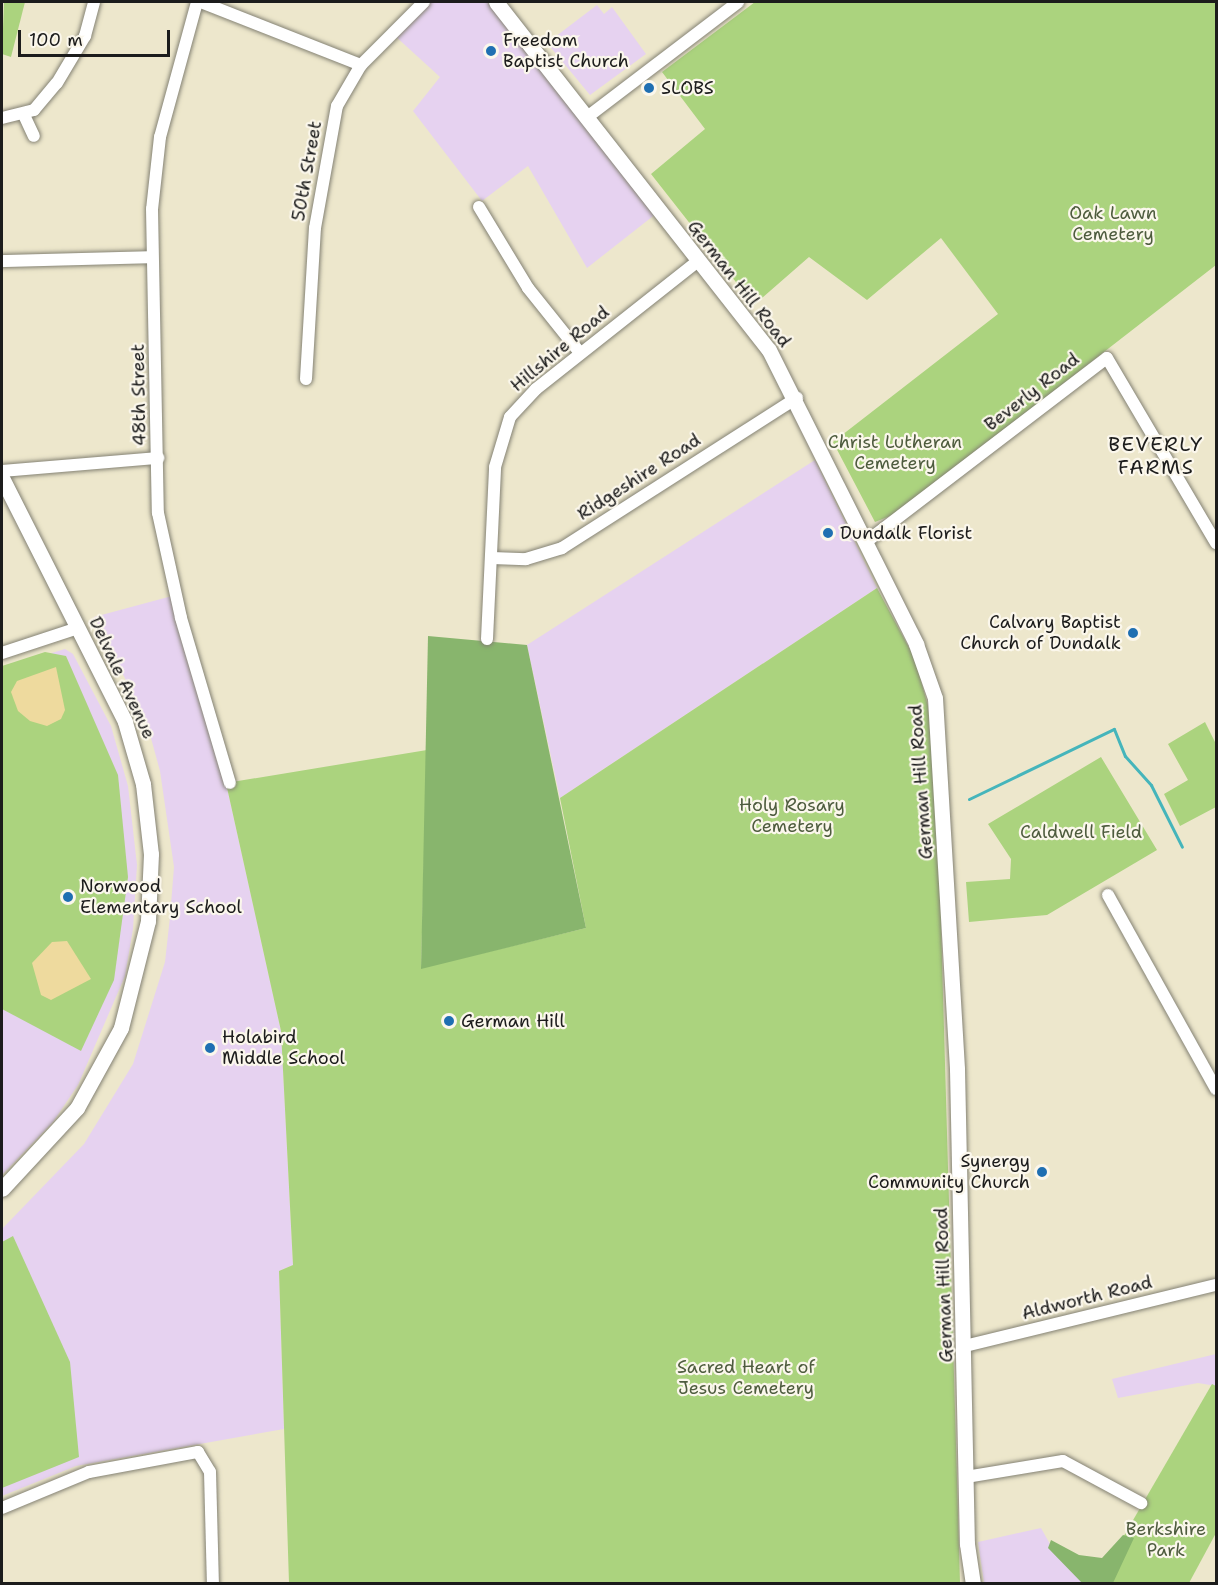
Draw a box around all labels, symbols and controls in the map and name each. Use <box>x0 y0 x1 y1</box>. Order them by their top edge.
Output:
scale bar <box>21 18 172 56</box>
text: 100 m <box>29 28 83 52</box>
place label: Freedom Baptist Church <box>503 30 629 72</box>
marker: Freedom Baptist Church <box>484 44 498 58</box>
place label: SLOBS <box>661 77 714 99</box>
marker: SLOBS <box>642 81 656 95</box>
street label: 50th Street <box>288 119 326 223</box>
park label: Oak Lawn Cemetery <box>1069 203 1157 246</box>
street label: German Hill Road <box>683 216 795 352</box>
street label: Hillshire Road <box>506 301 614 397</box>
street label: 48th Street <box>127 344 151 446</box>
street label: Beverly Road <box>980 348 1084 436</box>
street label: Ridgeshire Road <box>573 429 705 525</box>
park label: Christ Lutheran Cemetery <box>828 432 962 474</box>
district label: BEVERLY FARMS <box>1108 433 1204 480</box>
place label: Dundalk Florist <box>840 522 972 544</box>
marker: Dundalk Florist <box>821 526 835 540</box>
place label: Calvary Baptist Church of Dundalk <box>960 612 1121 654</box>
street label: Delvale Avenue <box>84 614 160 742</box>
marker: Calvary Baptist Church of Dundalk <box>1126 626 1140 640</box>
street label: German Hill Road <box>905 704 937 860</box>
park label: Holy Rosary Cemetery <box>739 795 845 838</box>
park label: Caldwell Field <box>1020 821 1142 843</box>
place label: Norwood Elementary School <box>80 876 242 918</box>
marker: Norwood Elementary School <box>61 890 75 904</box>
place label: German Hill <box>461 1010 565 1032</box>
marker: German Hill <box>442 1014 456 1028</box>
place label: Holabird Middle School <box>222 1027 345 1070</box>
marker: Holabird Middle School <box>203 1041 217 1055</box>
place label: Synergy Community Church <box>868 1151 1030 1194</box>
marker: Synergy Community Church <box>1035 1165 1049 1179</box>
street label: German Hill Road <box>930 1207 958 1363</box>
street label: Aldworth Road <box>1019 1271 1155 1325</box>
park label: Sacred Heart of Jesus Cemetery <box>677 1357 815 1400</box>
park label: Berkshire Park <box>1126 1519 1206 1562</box>

